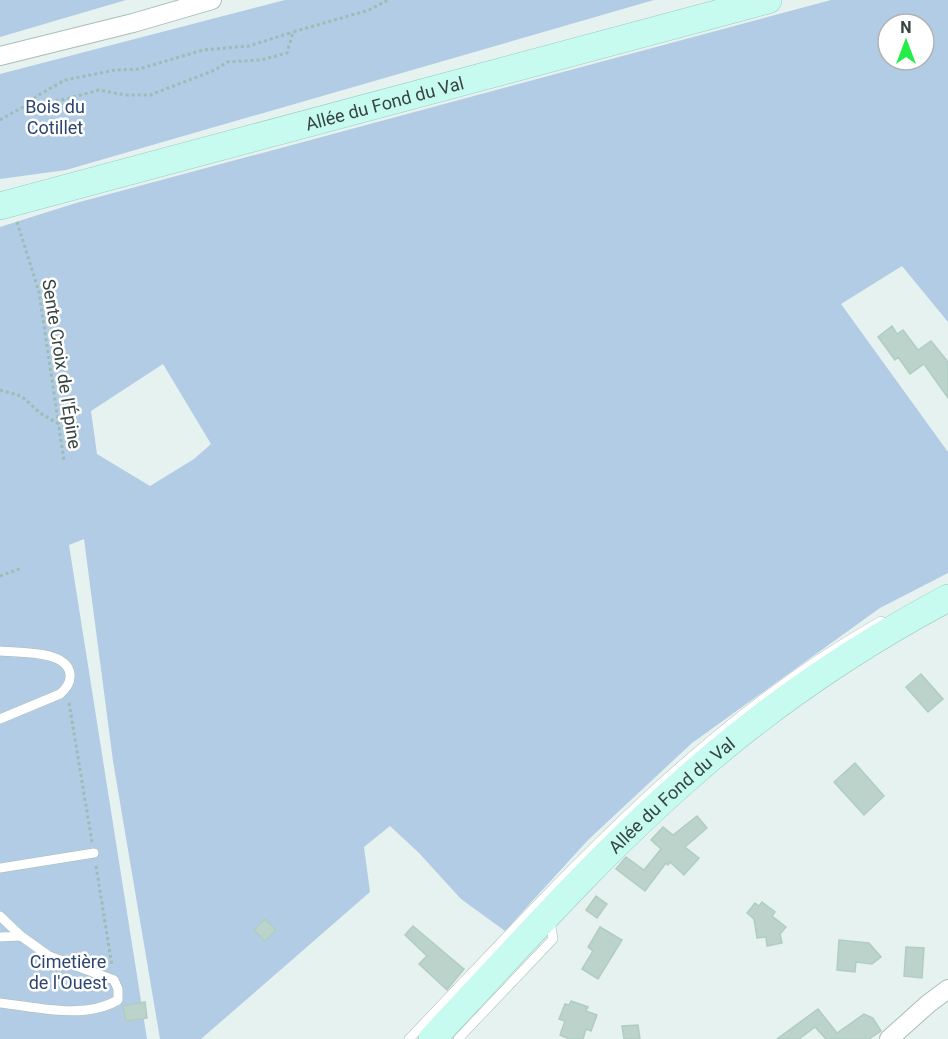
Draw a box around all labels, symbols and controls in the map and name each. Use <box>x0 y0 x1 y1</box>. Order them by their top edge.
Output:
north arrow <box>876 12 936 72</box>
text: N <box>900 18 912 37</box>
street label: Allée du Fond du Val <box>303 72 466 134</box>
park label: Bois du Cotillet <box>25 96 85 138</box>
street label: Sente Croix de l'Épine <box>38 278 86 450</box>
street label: Allée du Fond du Val <box>604 732 739 857</box>
park label: Cimetière de l'Ouest <box>29 951 107 993</box>

